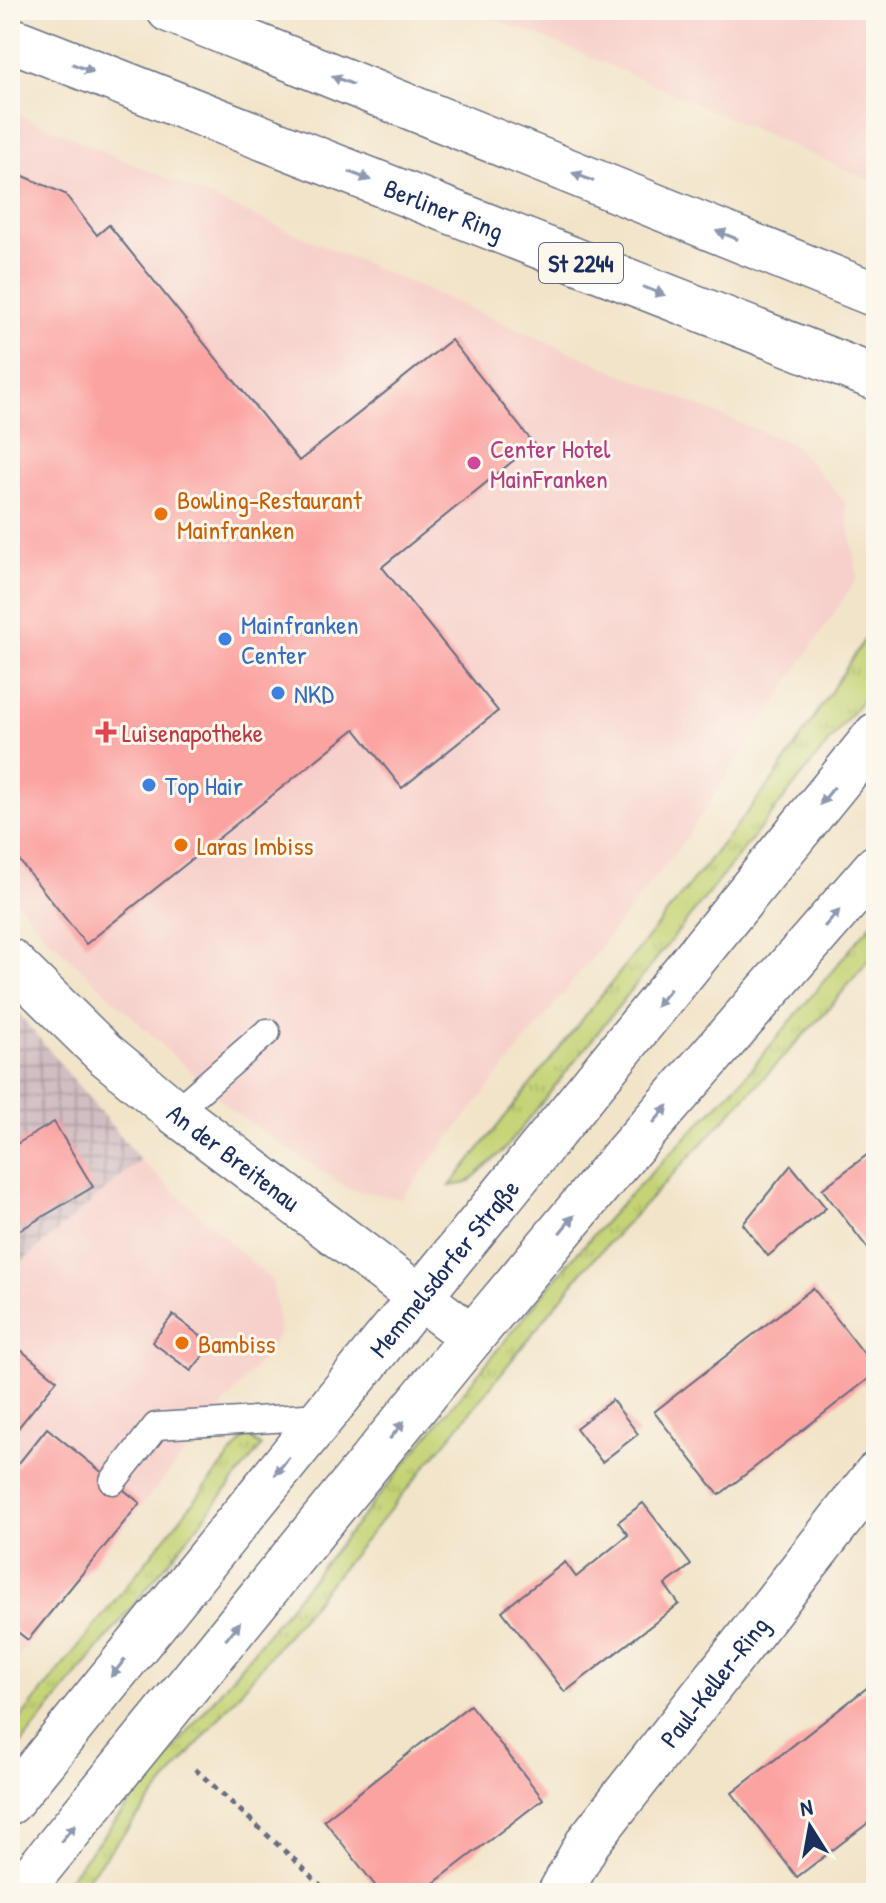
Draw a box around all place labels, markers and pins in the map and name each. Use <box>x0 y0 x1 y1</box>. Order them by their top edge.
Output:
place label: Center Hotel MainFranken <box>490 431 611 496</box>
marker: Center Hotel MainFranken <box>465 454 483 472</box>
place label: Bowling-Restaurant Mainfranken <box>177 482 363 547</box>
marker: Bowling-Restaurant Mainfranken <box>152 505 170 523</box>
place label: Mainfranken Center <box>241 607 358 672</box>
marker: Mainfranken Center <box>216 630 234 648</box>
place label: NKD <box>294 676 334 711</box>
marker: NKD <box>269 684 287 702</box>
place label: Luisenapotheke <box>122 715 263 750</box>
marker: Luisenapotheke <box>97 723 115 741</box>
place label: Top Hair <box>165 768 243 803</box>
marker: Top Hair <box>140 776 158 794</box>
place label: Laras Imbiss <box>197 828 313 863</box>
marker: Laras Imbiss <box>172 836 190 854</box>
place label: Bambiss <box>198 1326 276 1361</box>
marker: Bambiss <box>173 1334 191 1352</box>

